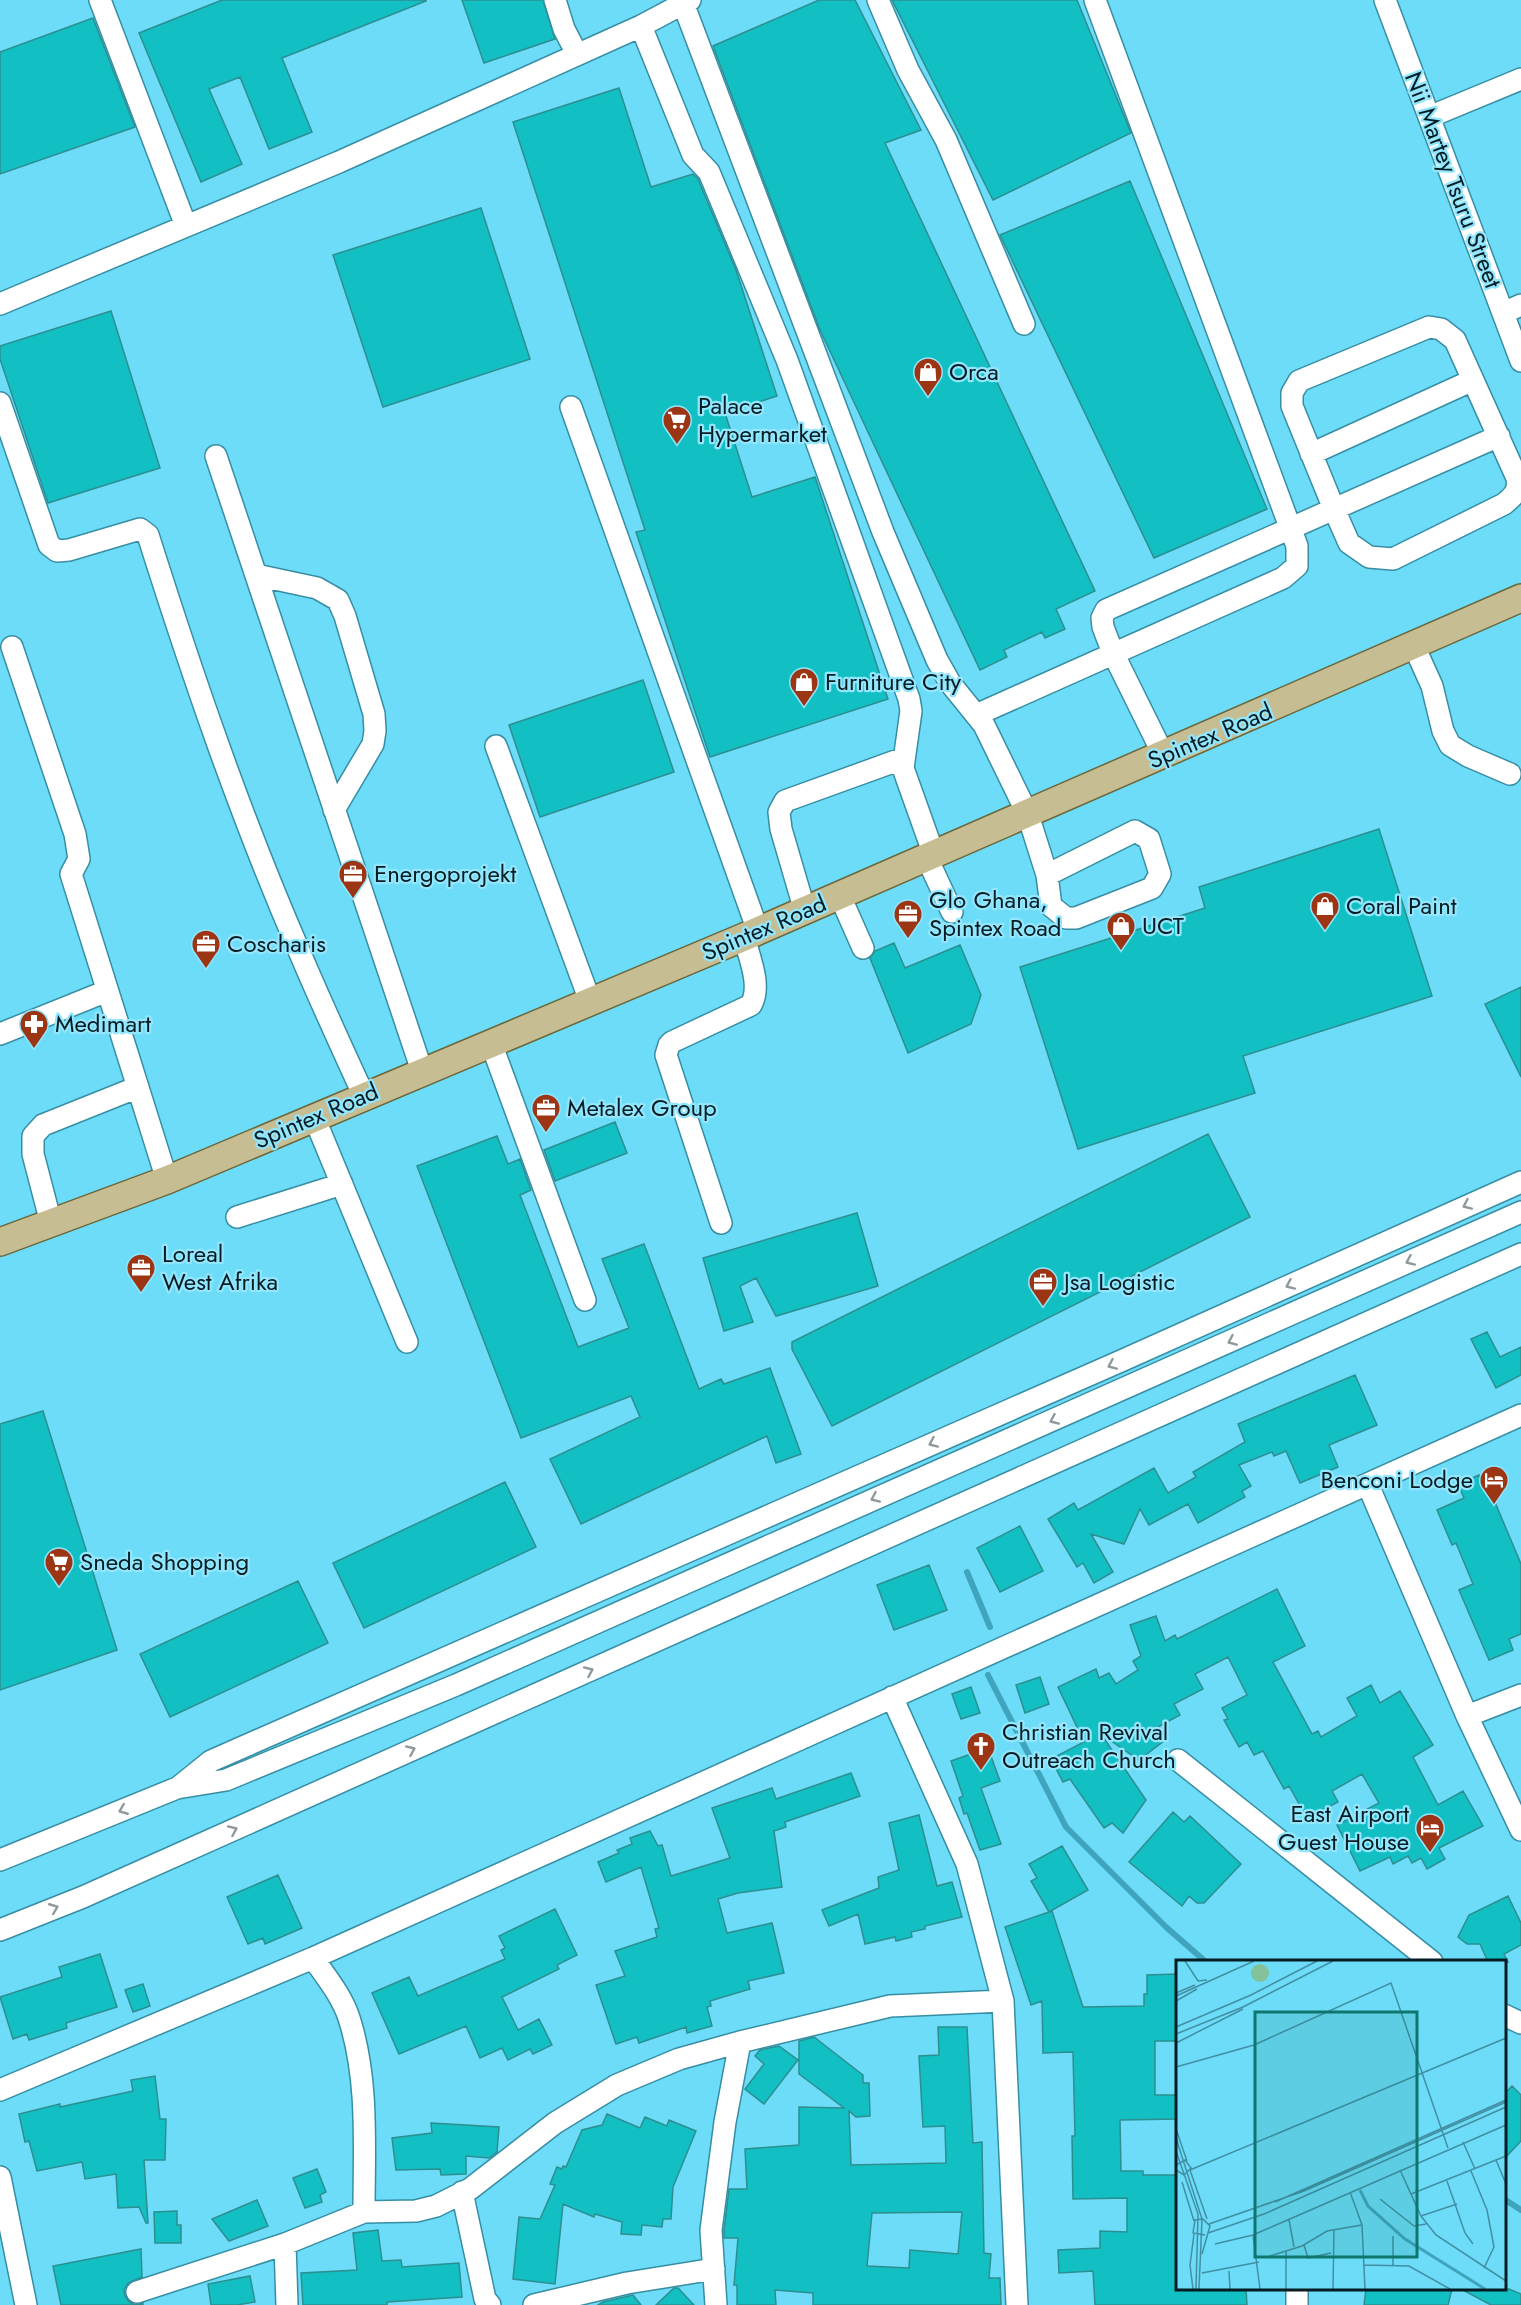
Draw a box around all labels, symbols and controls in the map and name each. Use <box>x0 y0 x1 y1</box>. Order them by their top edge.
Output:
street label: Nii Martey Tsuru Street <box>1396 66 1511 293</box>
place label: Orca <box>949 354 999 389</box>
shop icon: Orca <box>912 356 944 398</box>
place label: Palace Hypermarket <box>698 388 827 451</box>
supermarket icon: Palace Hypermarket <box>661 404 693 446</box>
place label: Furniture City <box>825 664 961 699</box>
shop icon: Furniture City <box>788 666 820 708</box>
street label: Spintex Road <box>1142 694 1278 778</box>
place label: Energoprojekt <box>374 856 516 891</box>
office icon: Energoprojekt <box>337 858 369 900</box>
place label: Glo Ghana, Spintex Road <box>929 882 1061 945</box>
street label: Spintex Road <box>696 886 832 970</box>
place label: Coral Paint <box>1346 888 1457 923</box>
shop icon: Coral Paint <box>1309 890 1341 932</box>
office icon: Glo Ghana, Spintex Road <box>892 898 924 940</box>
place label: UCT <box>1142 908 1184 943</box>
shop icon: UCT <box>1105 910 1137 952</box>
place label: Coscharis <box>227 926 326 961</box>
office icon: Coscharis <box>190 928 222 970</box>
place label: Medimart <box>55 1006 151 1041</box>
pharmacy icon: Medimart <box>18 1008 50 1050</box>
street label: Spintex Road <box>248 1074 384 1158</box>
place label: Metalex Group <box>567 1090 717 1125</box>
office icon: Metalex Group <box>530 1092 562 1134</box>
one-way arrow <box>1463 1198 1474 1210</box>
place label: Loreal West Afrika <box>162 1236 278 1299</box>
office icon: Loreal West Afrika <box>125 1252 157 1294</box>
one-way arrow <box>1405 1253 1416 1265</box>
place label: Jsa Logistic <box>1061 1264 1175 1299</box>
office icon: Jsa Logistic <box>1027 1266 1059 1308</box>
one-way arrow <box>1285 1278 1296 1290</box>
one-way arrow <box>1227 1333 1238 1345</box>
one-way arrow <box>1107 1358 1118 1370</box>
one-way arrow <box>1049 1413 1060 1425</box>
one-way arrow <box>928 1436 939 1448</box>
place label: Benconi Lodge <box>1320 1462 1473 1497</box>
hotel icon: Benconi Lodge <box>1478 1464 1510 1506</box>
one-way arrow <box>871 1491 882 1503</box>
place label: Sneda Shopping <box>80 1544 249 1579</box>
supermarket icon: Sneda Shopping <box>43 1546 75 1588</box>
one-way arrow <box>583 1666 594 1678</box>
place label: Christian Revival Outreach Church <box>1002 1714 1176 1777</box>
church icon: Christian Revival Outreach Church <box>965 1730 997 1772</box>
one-way arrow <box>405 1746 416 1758</box>
place label: East Airport Guest House <box>1278 1796 1409 1859</box>
one-way arrow <box>118 1803 129 1815</box>
hotel icon: East Airport Guest House <box>1414 1812 1446 1854</box>
one-way arrow <box>227 1825 238 1837</box>
one-way arrow <box>48 1903 59 1915</box>
inset map <box>1176 1960 1506 2290</box>

